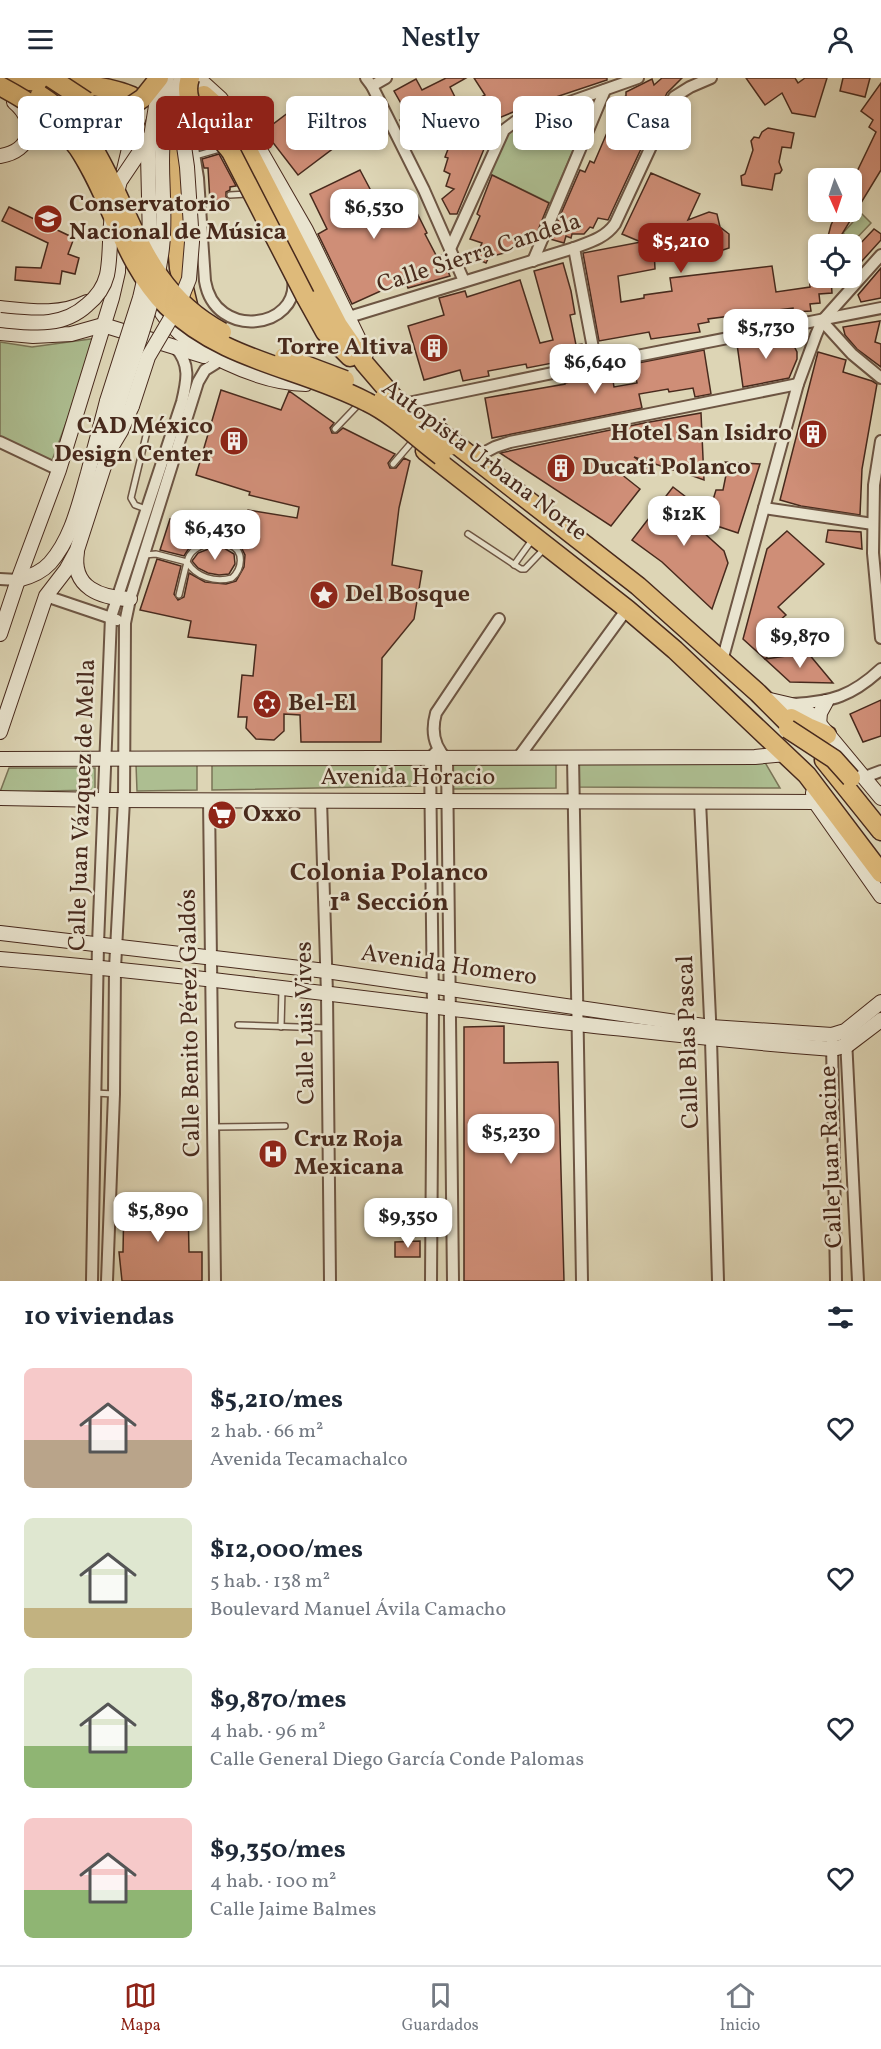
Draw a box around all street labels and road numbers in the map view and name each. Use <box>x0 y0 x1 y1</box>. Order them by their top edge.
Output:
street label: Calle Sierra Candela <box>373 205 585 303</box>
street label: Autopista Urbana Norte <box>374 372 594 550</box>
street label: Calle Juan Vázquez de Mella <box>61 658 105 952</box>
street label: Avenida Horacio <box>321 761 495 795</box>
street label: Calle Benito Pérez Galdós <box>172 889 210 1157</box>
street label: Avenida Homero <box>359 937 539 995</box>
street label: Calle Luis Vives <box>288 941 324 1105</box>
street label: Calle Blas Pascal <box>669 955 709 1129</box>
street label: Calle Juan Racine <box>812 1065 852 1249</box>

